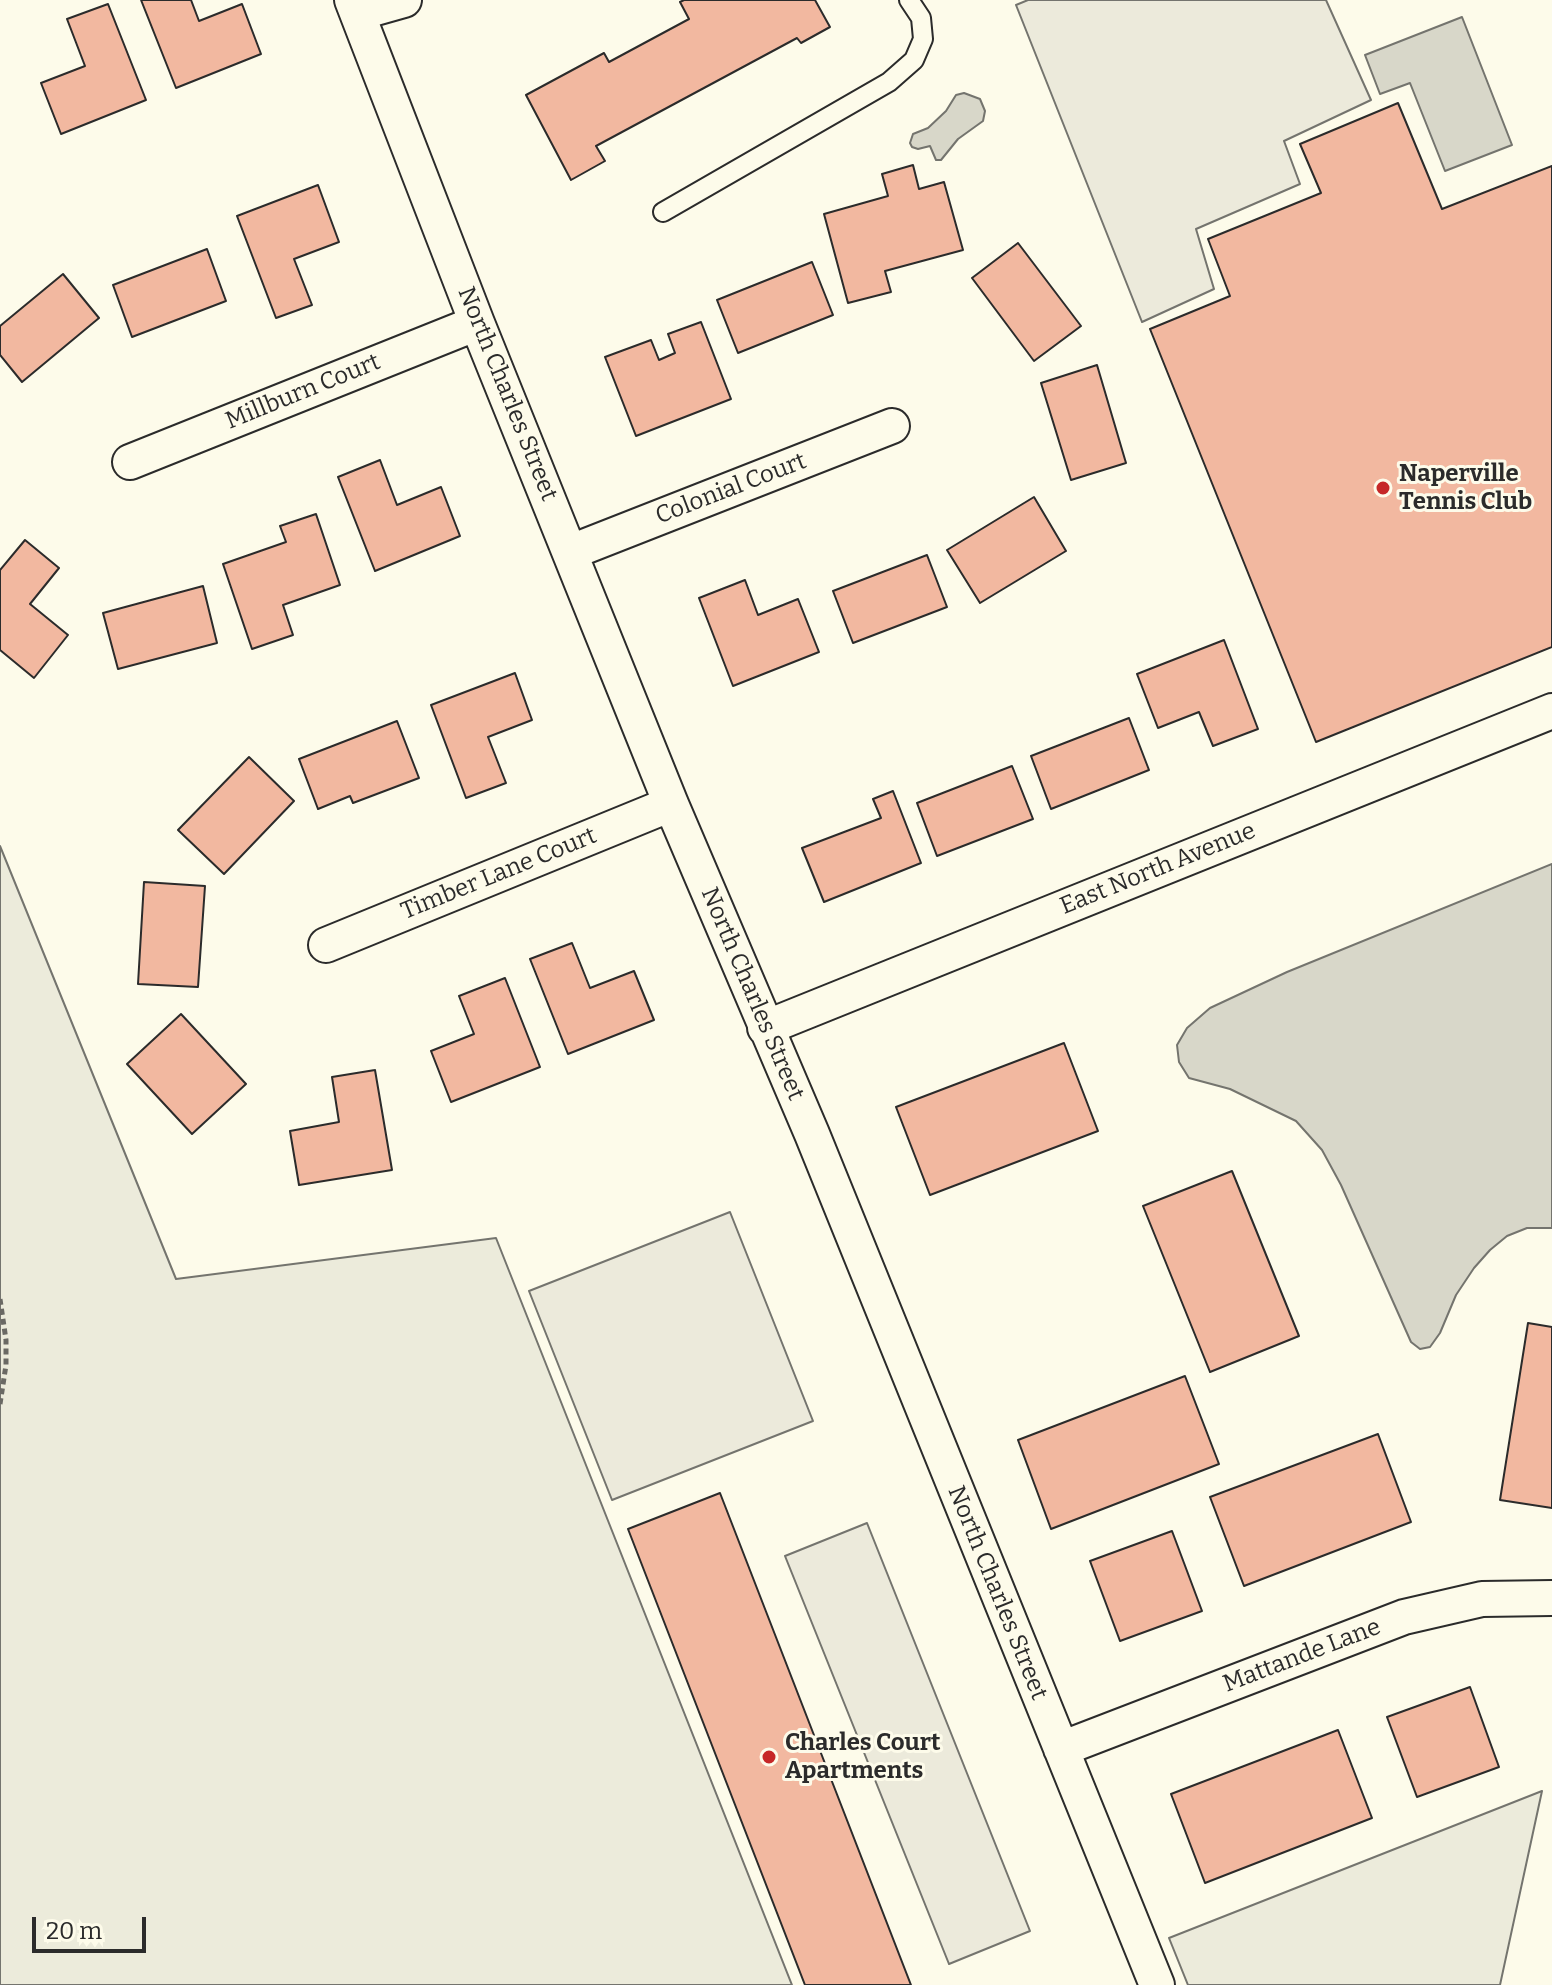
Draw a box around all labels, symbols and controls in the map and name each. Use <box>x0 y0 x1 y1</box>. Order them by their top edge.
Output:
street label: North Charles Street <box>451 283 563 505</box>
street label: Millburn Court <box>221 348 385 436</box>
street label: Colonial Court <box>652 447 810 531</box>
place label: Naperville Tennis Club <box>1399 460 1532 516</box>
marker: Naperville Tennis Club <box>1374 479 1392 497</box>
street label: East North Avenue <box>1056 817 1260 921</box>
street label: Timber Lane Court <box>397 822 601 926</box>
street label: North Charles Street <box>694 883 810 1105</box>
street label: North Charles Street <box>941 1482 1053 1704</box>
street label: Mattande Lane <box>1219 1613 1385 1699</box>
place label: Charles Court Apartments <box>785 1729 940 1785</box>
marker: Charles Court Apartments <box>760 1748 778 1766</box>
scale bar <box>36 1901 150 1951</box>
text: 20 m <box>46 1917 102 1945</box>

